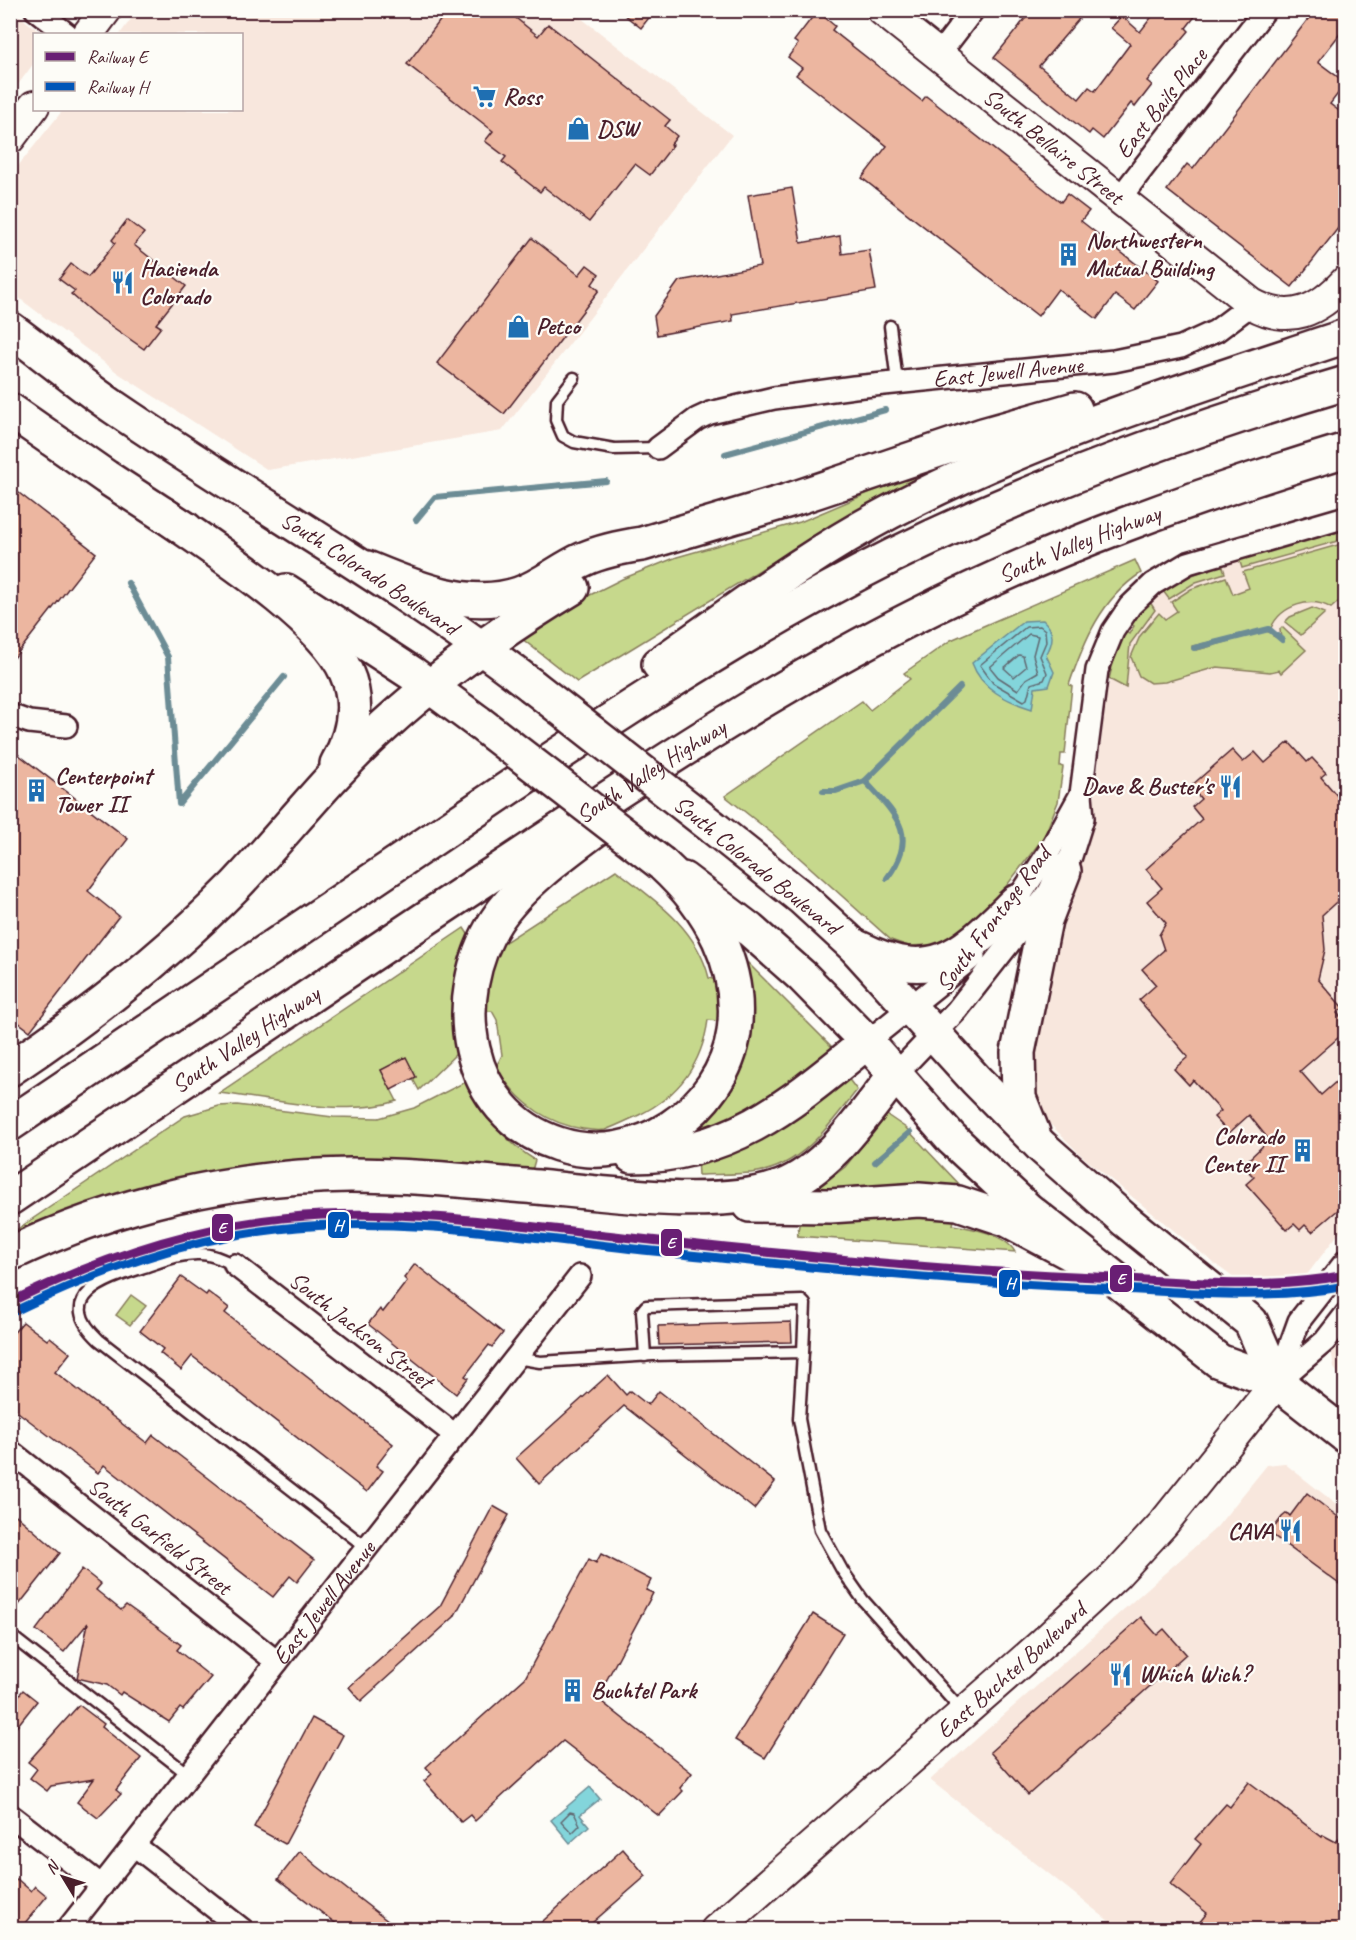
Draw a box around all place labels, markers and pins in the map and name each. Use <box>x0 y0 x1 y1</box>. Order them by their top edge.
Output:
place label: Ross <box>503 82 544 112</box>
supermarket icon: Ross <box>472 84 498 110</box>
place label: DSW <box>597 114 642 144</box>
shop icon: DSW <box>566 116 592 142</box>
place label: Northwestern Mutual Building <box>1086 225 1216 283</box>
building icon: Northwestern Mutual Building <box>1055 241 1081 267</box>
place label: Hacienda Colorado <box>140 253 220 311</box>
restaurant icon: Hacienda Colorado <box>109 269 135 295</box>
place label: Petco <box>536 311 582 341</box>
shop icon: Petco <box>505 313 531 339</box>
place label: Centerpoint Tower II <box>55 761 156 819</box>
place label: Dave & Buster's <box>1082 771 1216 801</box>
restaurant icon: Dave & Buster's <box>1218 773 1244 799</box>
building icon: Centerpoint Tower II <box>24 777 50 803</box>
place label: Colorado Center II <box>1203 1121 1289 1179</box>
building icon: Colorado Center II <box>1289 1137 1315 1163</box>
place label: CAVA <box>1228 1516 1275 1546</box>
restaurant icon: CAVA <box>1278 1518 1304 1544</box>
place label: Which Wich? <box>1139 1659 1254 1689</box>
restaurant icon: Which Wich? <box>1108 1661 1134 1687</box>
place label: Buchtel Park <box>591 1675 698 1705</box>
building icon: Buchtel Park <box>560 1677 586 1703</box>

